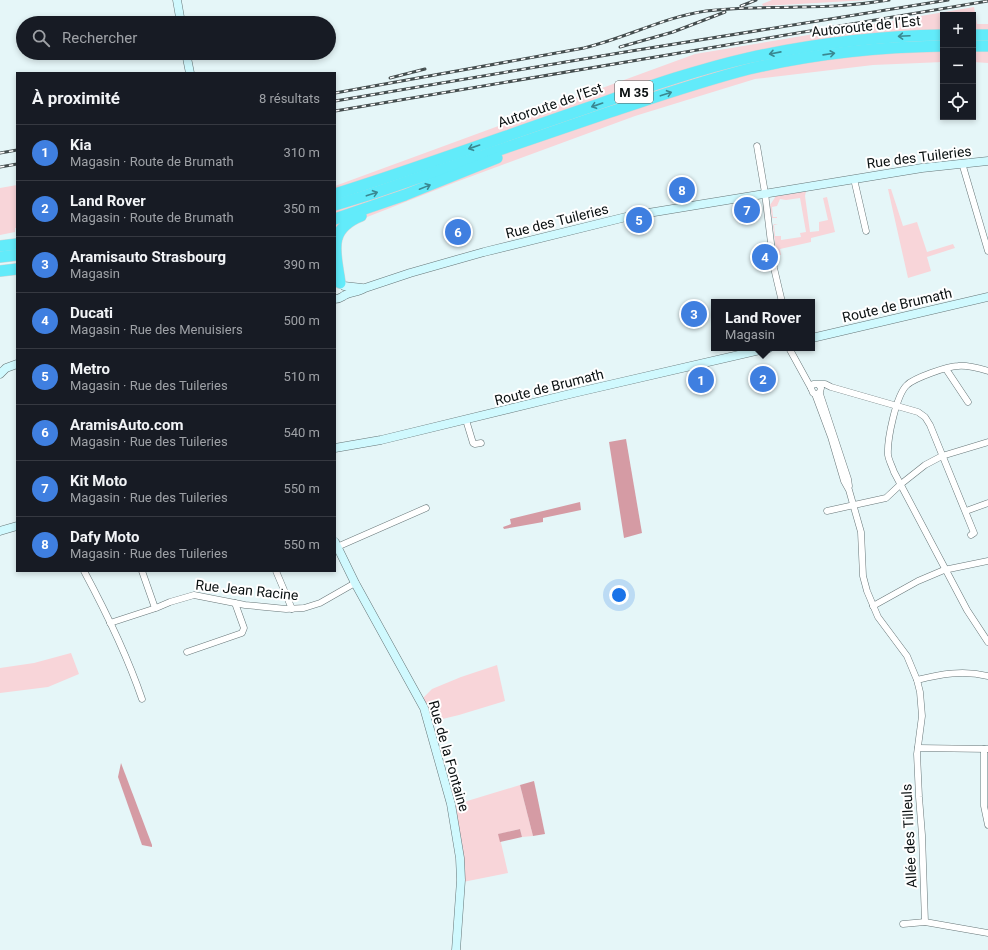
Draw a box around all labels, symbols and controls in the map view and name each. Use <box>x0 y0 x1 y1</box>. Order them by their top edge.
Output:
street label: Autoroute de l’Est <box>811 12 922 40</box>
map controls <box>940 12 976 120</box>
button: + <box>940 12 976 48</box>
search box <box>16 16 336 60</box>
icon: search <box>30 27 52 49</box>
text: Rechercher <box>62 29 137 47</box>
one-way arrow <box>898 32 911 40</box>
button: − <box>940 48 976 84</box>
one-way arrow <box>769 49 782 57</box>
one-way arrow <box>822 50 835 58</box>
street label: Autoroute de l’Est <box>496 79 605 130</box>
road number: M 35 <box>615 81 653 103</box>
button: locate <box>940 84 976 120</box>
text: À proximité <box>32 88 120 108</box>
one-way arrow <box>660 90 673 97</box>
text: 8 résultats <box>259 91 320 106</box>
one-way arrow <box>590 102 603 109</box>
text: Kia <box>70 136 92 154</box>
street label: Rue des Tuileries <box>866 143 972 171</box>
one-way arrow <box>468 144 480 152</box>
text: 1 <box>41 145 49 160</box>
text: 310 m <box>283 145 320 160</box>
text: Magasin · Route de Brumath <box>70 154 234 169</box>
pin: 8 <box>669 175 695 205</box>
one-way arrow <box>418 183 430 191</box>
one-way arrow <box>366 189 378 197</box>
text: Land Rover <box>70 192 146 210</box>
pin: 7 <box>734 195 760 225</box>
street label: Rue des Tuileries <box>504 200 610 242</box>
text: 2 <box>41 201 49 216</box>
text: 350 m <box>283 201 320 216</box>
pin: 5 <box>626 205 652 235</box>
text: Magasin · Route de Brumath <box>70 210 234 225</box>
pin: 6 <box>445 217 471 247</box>
pin: 4 <box>752 242 778 272</box>
text: Aramisauto Strasbourg <box>70 248 226 266</box>
text: 3 <box>41 257 49 272</box>
text: 390 m <box>283 257 320 272</box>
text: Magasin <box>70 266 120 281</box>
street label: Route de Brumath <box>841 285 953 325</box>
pin: 3 <box>681 299 707 329</box>
popup <box>711 299 815 351</box>
text: Ducati <box>70 304 113 322</box>
text: Land Rover <box>725 309 801 327</box>
text: 4 <box>41 313 49 328</box>
text: 500 m <box>283 313 320 328</box>
text: Magasin · Rue des Menuisiers <box>70 322 243 337</box>
text: Magasin <box>725 327 775 342</box>
text: Metro <box>70 360 110 378</box>
pin: 2 <box>750 364 776 394</box>
pin: 1 <box>688 365 714 395</box>
street label: Route de Brumath <box>493 366 605 408</box>
text: 5 <box>41 369 49 384</box>
text: 510 m <box>283 369 320 384</box>
text: Magasin · Rue des Tuileries <box>70 378 228 393</box>
text: AramisAuto.com <box>70 416 183 434</box>
text: 6 <box>41 425 49 440</box>
text: 540 m <box>283 425 320 440</box>
text: Magasin · Rue des Tuileries <box>70 434 228 449</box>
text: Kit Moto <box>70 472 127 490</box>
text: 7 <box>41 481 49 496</box>
text: 550 m <box>283 481 320 496</box>
text: Magasin · Rue des Tuileries <box>70 490 228 505</box>
text: Dafy Moto <box>70 528 139 546</box>
text: 8 <box>41 537 49 552</box>
text: 550 m <box>283 537 320 552</box>
text: Magasin · Rue des Tuileries <box>70 546 228 561</box>
street label: Rue Jean Racine <box>195 577 299 603</box>
your location <box>609 585 629 605</box>
street label: Rue de la Fontaine <box>426 699 472 813</box>
street label: Allée des Tilleuls <box>898 783 920 889</box>

